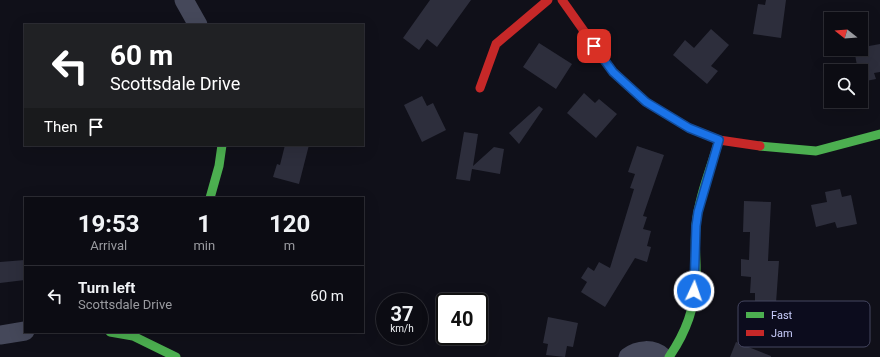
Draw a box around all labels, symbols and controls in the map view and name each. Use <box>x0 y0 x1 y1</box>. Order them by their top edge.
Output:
north arrow <box>824 12 868 56</box>
map controls <box>824 12 868 108</box>
pin <box>577 29 611 63</box>
icon: arrive <box>583 35 605 57</box>
text: 60 m <box>110 39 173 72</box>
icon: left <box>44 40 96 92</box>
button: search <box>824 64 868 108</box>
text: Scottsdale Drive <box>110 73 240 94</box>
icon: arrive <box>85 116 107 138</box>
text: Then <box>44 118 77 136</box>
text: 19:53 <box>78 210 140 238</box>
text: 1 <box>197 210 211 238</box>
text: 120 <box>269 210 310 238</box>
text: Arrival <box>90 238 127 253</box>
text: min <box>193 238 215 253</box>
text: m <box>284 238 295 253</box>
position arrow <box>673 270 715 312</box>
text: Turn left <box>78 279 135 297</box>
icon: left <box>44 285 66 307</box>
text: 60 m <box>310 287 344 305</box>
speed limit sign: 40 <box>436 293 488 345</box>
text: Scottsdale Drive <box>78 297 172 312</box>
legend <box>738 301 870 347</box>
text: 37 <box>391 302 413 326</box>
text: Fast <box>771 309 793 322</box>
text: km/h <box>390 323 414 334</box>
text: Jam <box>771 327 793 340</box>

